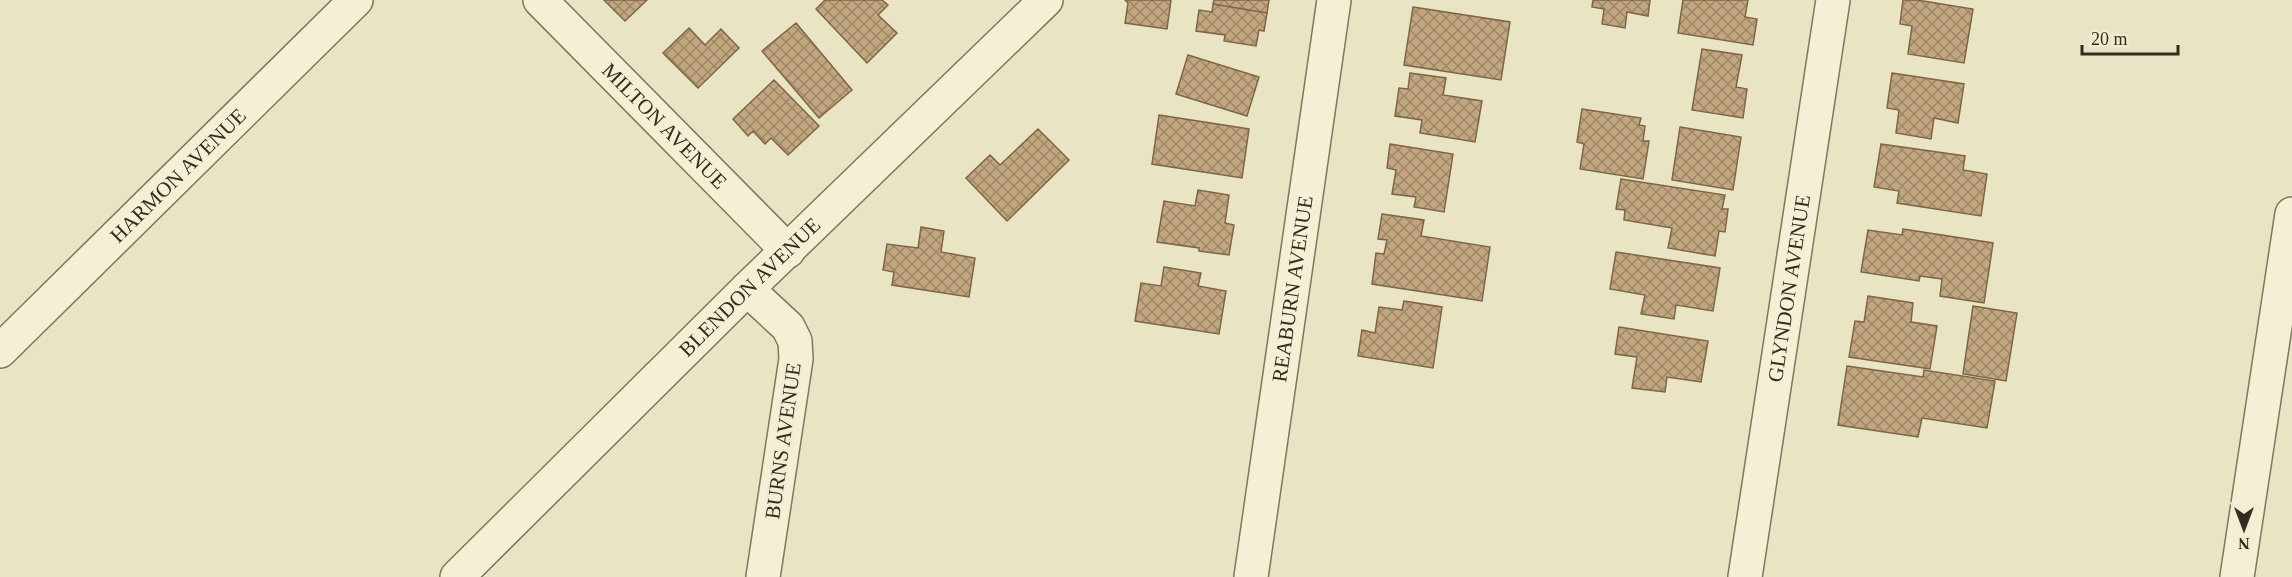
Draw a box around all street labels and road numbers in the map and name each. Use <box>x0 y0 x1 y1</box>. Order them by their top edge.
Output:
street label: MILTON AVENUE <box>597 58 732 194</box>
street label: HARMON AVENUE <box>105 103 251 248</box>
street label: GLYNDON AVENUE <box>1763 193 1815 384</box>
street label: REABURN AVENUE <box>1267 194 1318 384</box>
street label: BLENDON AVENUE <box>674 213 825 361</box>
street label: BURNS AVENUE <box>760 361 806 521</box>

